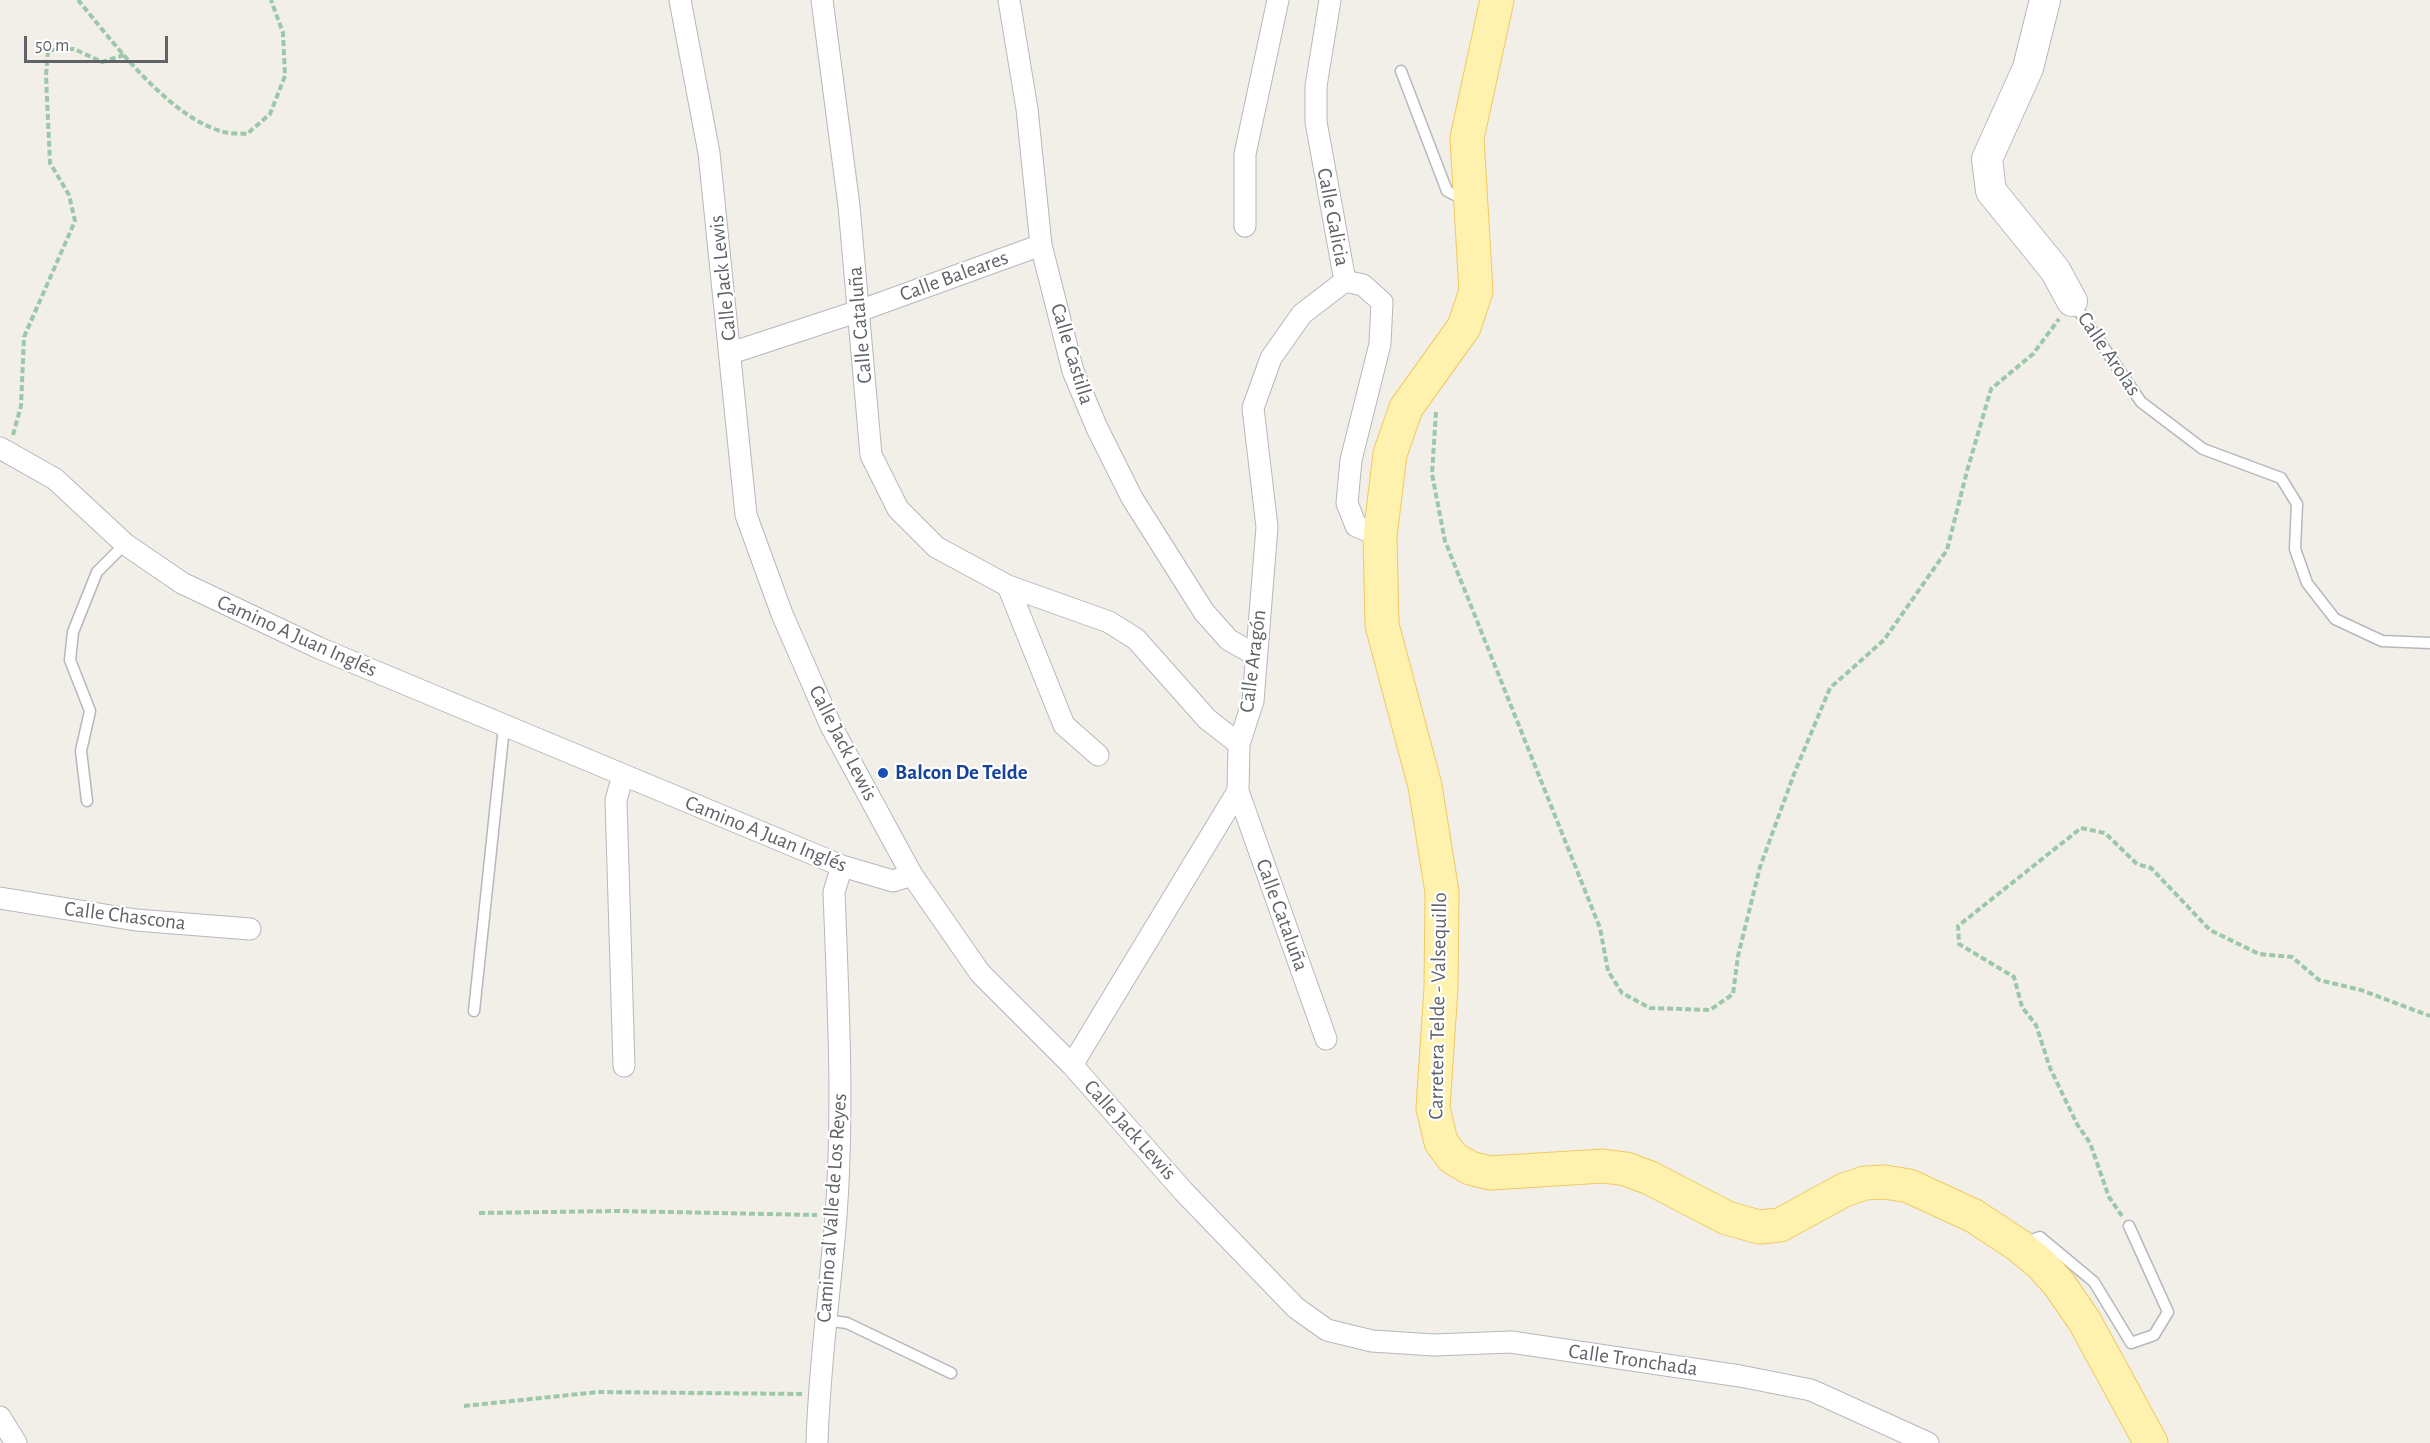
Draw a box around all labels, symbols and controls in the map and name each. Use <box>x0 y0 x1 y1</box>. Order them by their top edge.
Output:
scale bar <box>27 24 171 62</box>
text: 50 m <box>35 37 69 55</box>
street label: Calle Galicia <box>1311 166 1355 268</box>
street label: Calle Jack Lewis <box>704 214 742 342</box>
street label: Calle Baleares <box>896 245 1012 307</box>
street label: Calle Cataluña <box>842 265 878 385</box>
street label: Calle Castilla <box>1045 300 1099 408</box>
street label: Calle Arolas <box>2072 307 2146 401</box>
street label: Camino A Juan Inglés <box>213 589 381 683</box>
street label: Calle Aragón <box>1234 608 1272 714</box>
street label: Calle Jack Lewis <box>803 681 883 805</box>
place label: Balcon De Telde <box>895 760 1028 786</box>
marker: Balcon De Telde <box>876 766 890 780</box>
street label: Camino A Juan Inglés <box>681 790 851 878</box>
street label: Calle Cataluña <box>1250 856 1314 974</box>
street label: Carretera Telde - Valsequillo <box>1423 892 1453 1120</box>
street label: Calle Chascona <box>63 896 187 936</box>
street label: Calle Jack Lewis <box>1078 1075 1182 1185</box>
street label: Camino al Valle de Los Reyes <box>811 1092 853 1324</box>
street label: Calle Tronchada <box>1567 1338 1699 1382</box>

